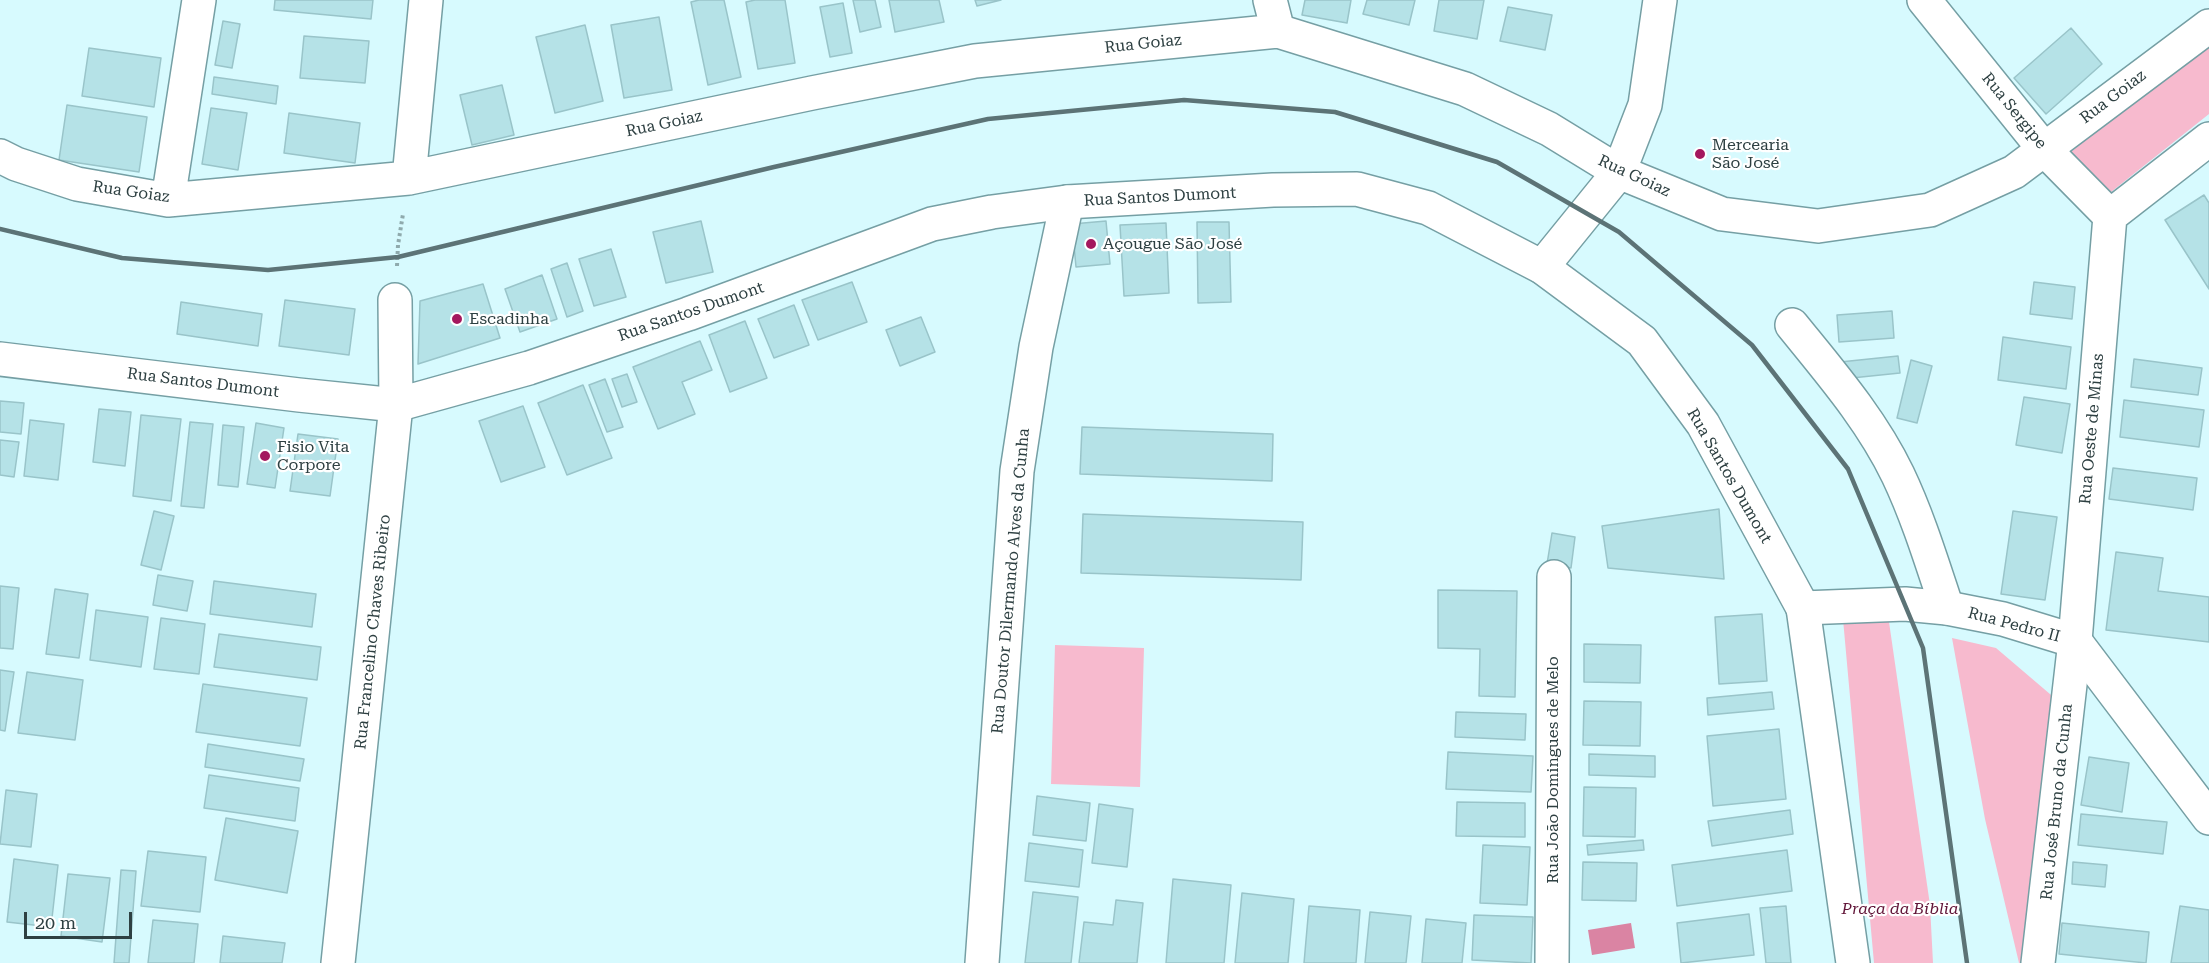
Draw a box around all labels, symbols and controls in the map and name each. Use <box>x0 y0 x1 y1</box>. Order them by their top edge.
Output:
street label: Rua Goiaz <box>1104 30 1182 58</box>
street label: Rua Goiaz <box>2076 66 2150 128</box>
street label: Rua Sergipe <box>1978 69 2050 153</box>
street label: Rua Goiaz <box>624 107 704 141</box>
place label: Mercearia São José <box>1712 135 1789 173</box>
marker: Mercearia São José <box>1693 147 1707 161</box>
street label: Rua Goiaz <box>1595 151 1673 201</box>
street label: Rua Goiaz <box>91 177 171 207</box>
street label: Rua Santos Dumont <box>1083 183 1237 211</box>
place label: Açougue São José <box>1103 234 1242 254</box>
marker: Açougue São José <box>1084 237 1098 251</box>
street label: Rua Santos Dumont <box>616 278 766 346</box>
place label: Escadinha <box>469 309 549 329</box>
marker: Escadinha <box>450 312 464 326</box>
street label: Rua Oeste de Minas <box>2076 353 2108 505</box>
street label: Rua Santos Dumont <box>126 364 280 402</box>
street label: Rua Santos Dumont <box>1682 405 1776 547</box>
street label: Rua Doutor Dilermando Alves da Cunha <box>988 427 1034 735</box>
place label: Fisio Vita Corpore <box>277 437 349 475</box>
marker: Fisio Vita Corpore <box>258 449 272 463</box>
street label: Rua Francelino Chaves Ribeiro <box>351 513 395 751</box>
street label: Rua Pedro II <box>1966 603 2062 647</box>
street label: Rua João Domingues de Melo <box>1543 656 1563 884</box>
street label: Rua José Bruno da Cunha <box>2037 703 2077 901</box>
park label: Praça da Bíblia <box>1842 899 1958 919</box>
scale bar <box>27 900 135 938</box>
text: 20 m <box>35 912 76 933</box>

